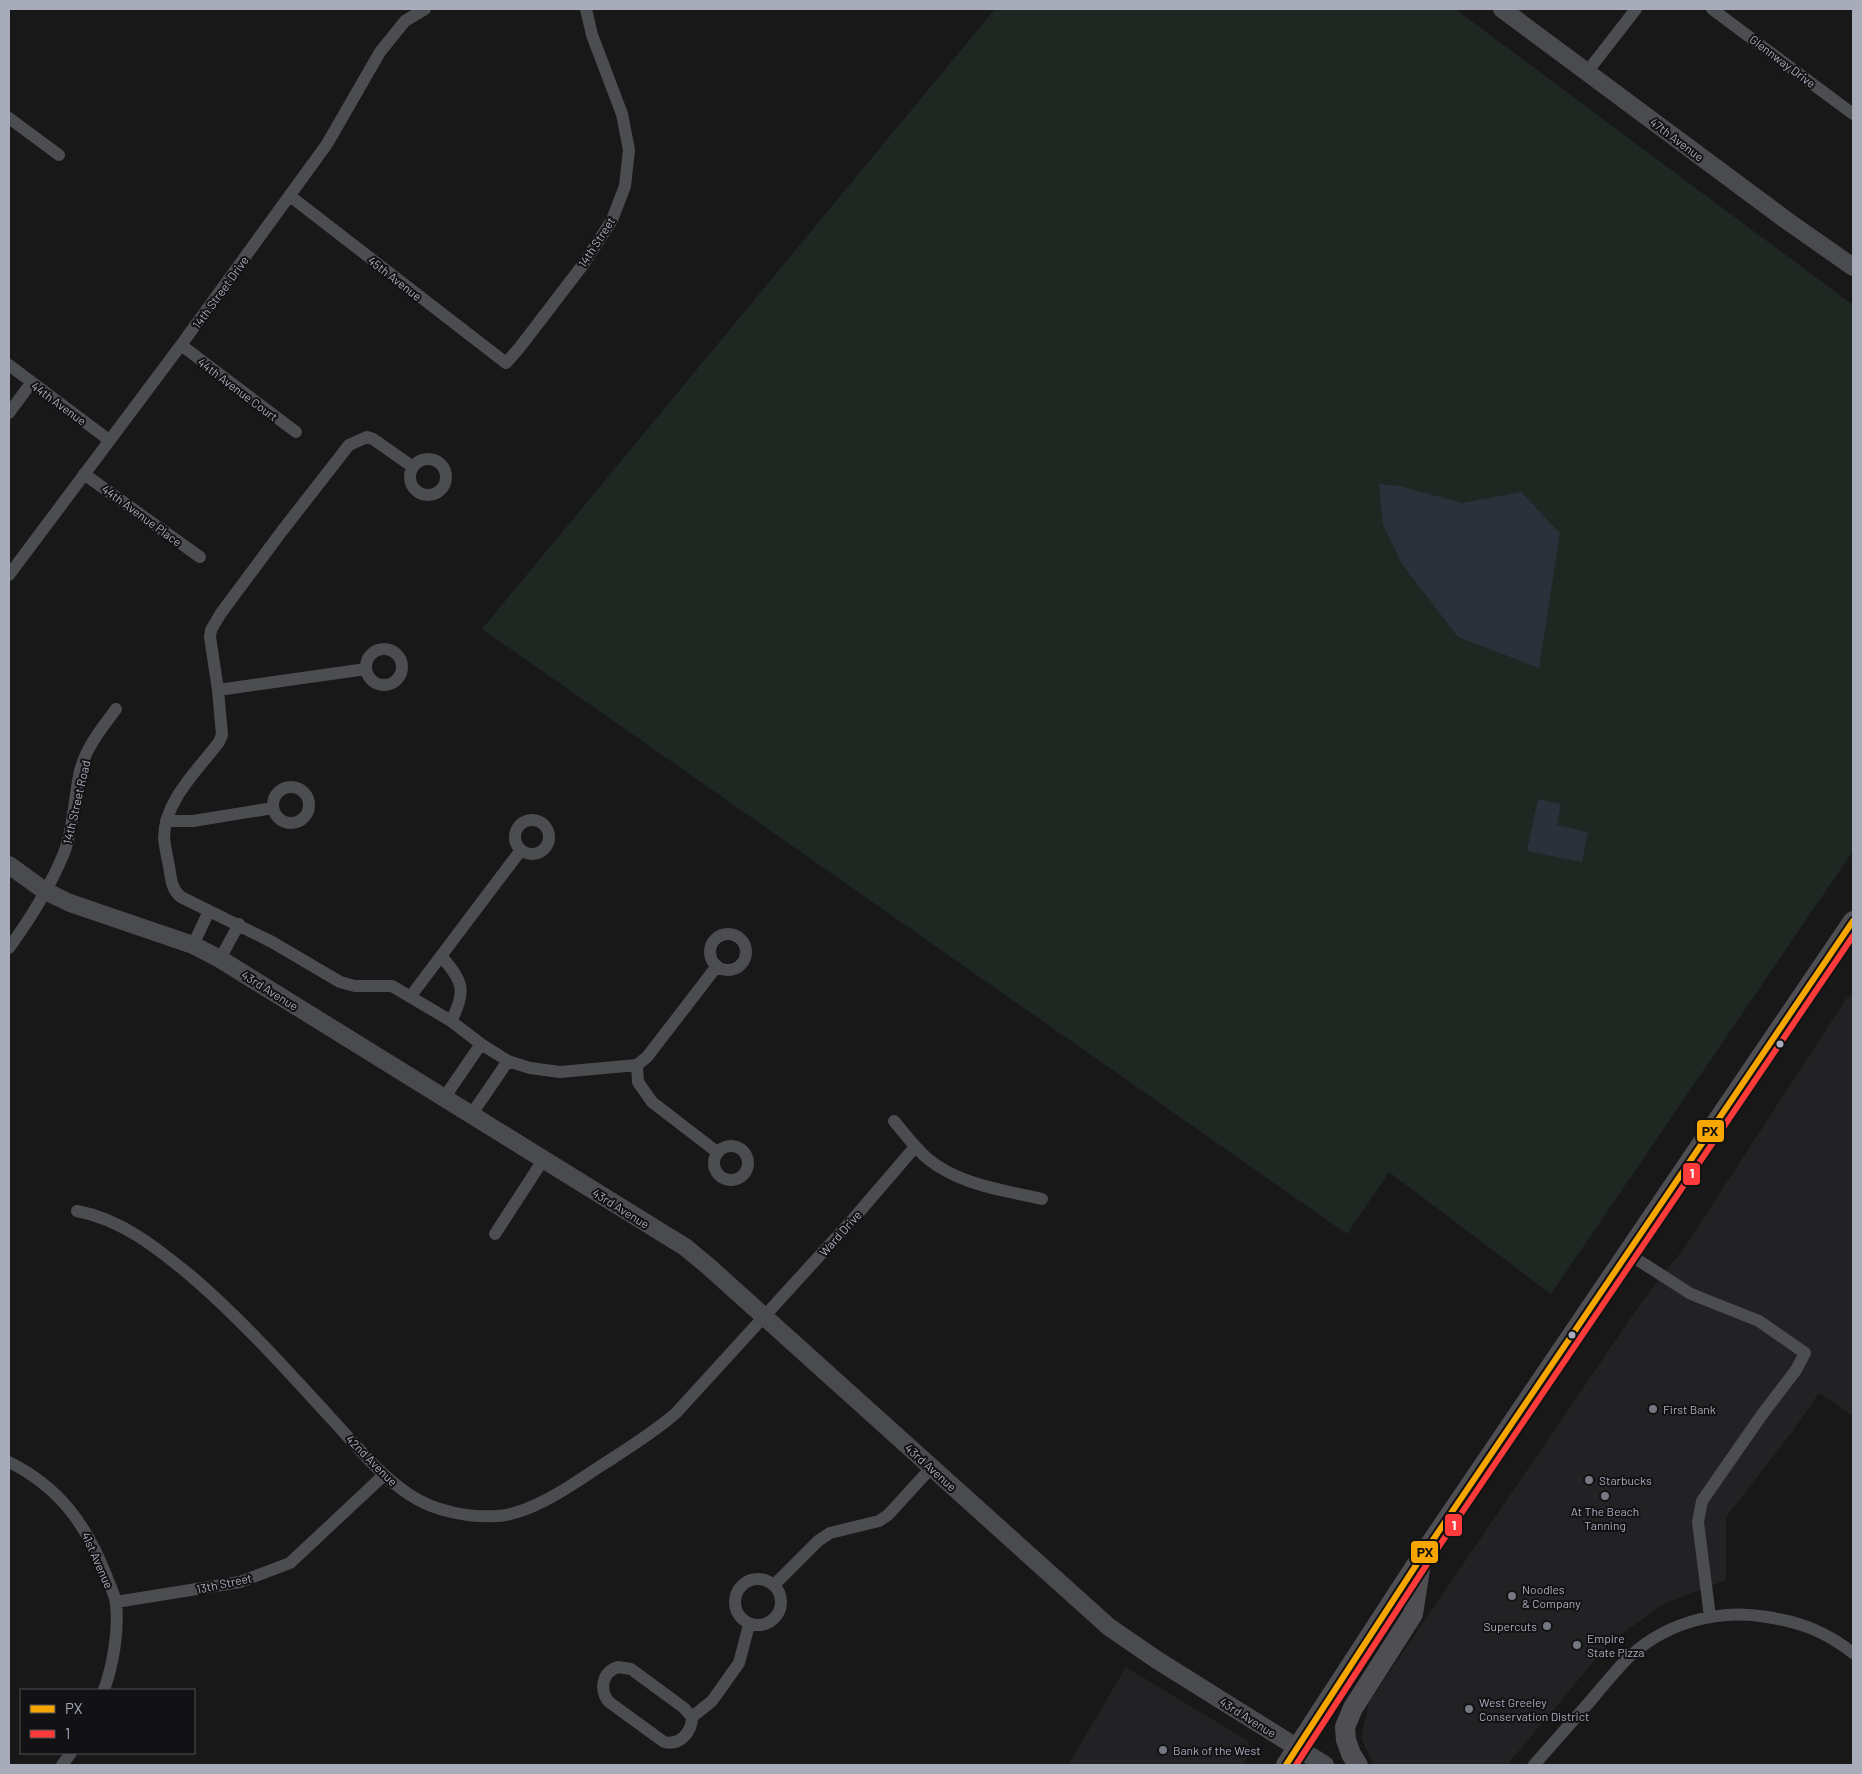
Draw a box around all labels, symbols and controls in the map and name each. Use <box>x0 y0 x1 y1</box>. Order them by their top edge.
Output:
street label: Glennway Drive <box>1747 32 1819 90</box>
street label: 47th Avenue <box>1648 114 1706 164</box>
street label: 14th Street <box>575 214 617 270</box>
street label: 14th Street Drive <box>189 253 251 331</box>
street label: 45th Avenue <box>365 253 425 303</box>
street label: 44th Avenue Court <box>195 354 281 424</box>
street label: 44th Avenue <box>29 378 89 428</box>
street label: 44th Avenue Place <box>99 481 185 549</box>
street label: 14th Street Road <box>60 759 92 845</box>
street label: 43rd Avenue <box>239 967 301 1013</box>
unlabelled marker <box>1775 1039 1785 1049</box>
line badge: PX <box>1696 1119 1725 1143</box>
text: PX <box>1702 1122 1719 1139</box>
line badge: 1 <box>1682 1162 1701 1186</box>
text: 1 <box>1690 1164 1695 1181</box>
street label: 43rd Avenue <box>590 1185 652 1231</box>
street label: Ward Drive <box>816 1207 864 1259</box>
unlabelled marker <box>1567 1330 1577 1340</box>
place label: First Bank <box>1663 1402 1716 1416</box>
marker: First Bank <box>1647 1403 1659 1415</box>
street label: 42nd Avenue <box>344 1432 400 1488</box>
street label: 43rd Avenue <box>902 1440 960 1494</box>
place label: Starbucks <box>1599 1473 1652 1487</box>
marker: Starbucks <box>1583 1474 1595 1486</box>
marker: At The Beach Tanning <box>1599 1490 1611 1502</box>
place label: At The Beach Tanning <box>1571 1504 1639 1532</box>
line badge: 1 <box>1444 1513 1463 1537</box>
text: 1 <box>1452 1516 1457 1533</box>
street label: 41st Avenue <box>79 1530 117 1590</box>
line badge: PX <box>1410 1540 1439 1564</box>
text: PX <box>1417 1543 1434 1560</box>
street label: 13th Street <box>195 1570 253 1596</box>
place label: Noodles & Company <box>1522 1582 1581 1610</box>
marker: Noodles & Company <box>1506 1590 1518 1602</box>
place label: Supercuts <box>1484 1619 1537 1633</box>
marker: Supercuts <box>1541 1620 1553 1632</box>
place label: Empire State Pizza <box>1587 1631 1644 1659</box>
marker: Empire State Pizza <box>1571 1639 1583 1651</box>
legend <box>20 1689 195 1754</box>
street label: 43rd Avenue <box>1217 1694 1279 1740</box>
place label: West Greeley Conservation District <box>1479 1695 1589 1723</box>
text: PX <box>65 1699 83 1717</box>
marker: West Greeley Conservation District <box>1463 1703 1475 1715</box>
text: 1 <box>65 1724 70 1742</box>
place label: Bank of the West <box>1173 1743 1261 1757</box>
marker: Bank of the West <box>1157 1744 1169 1756</box>

